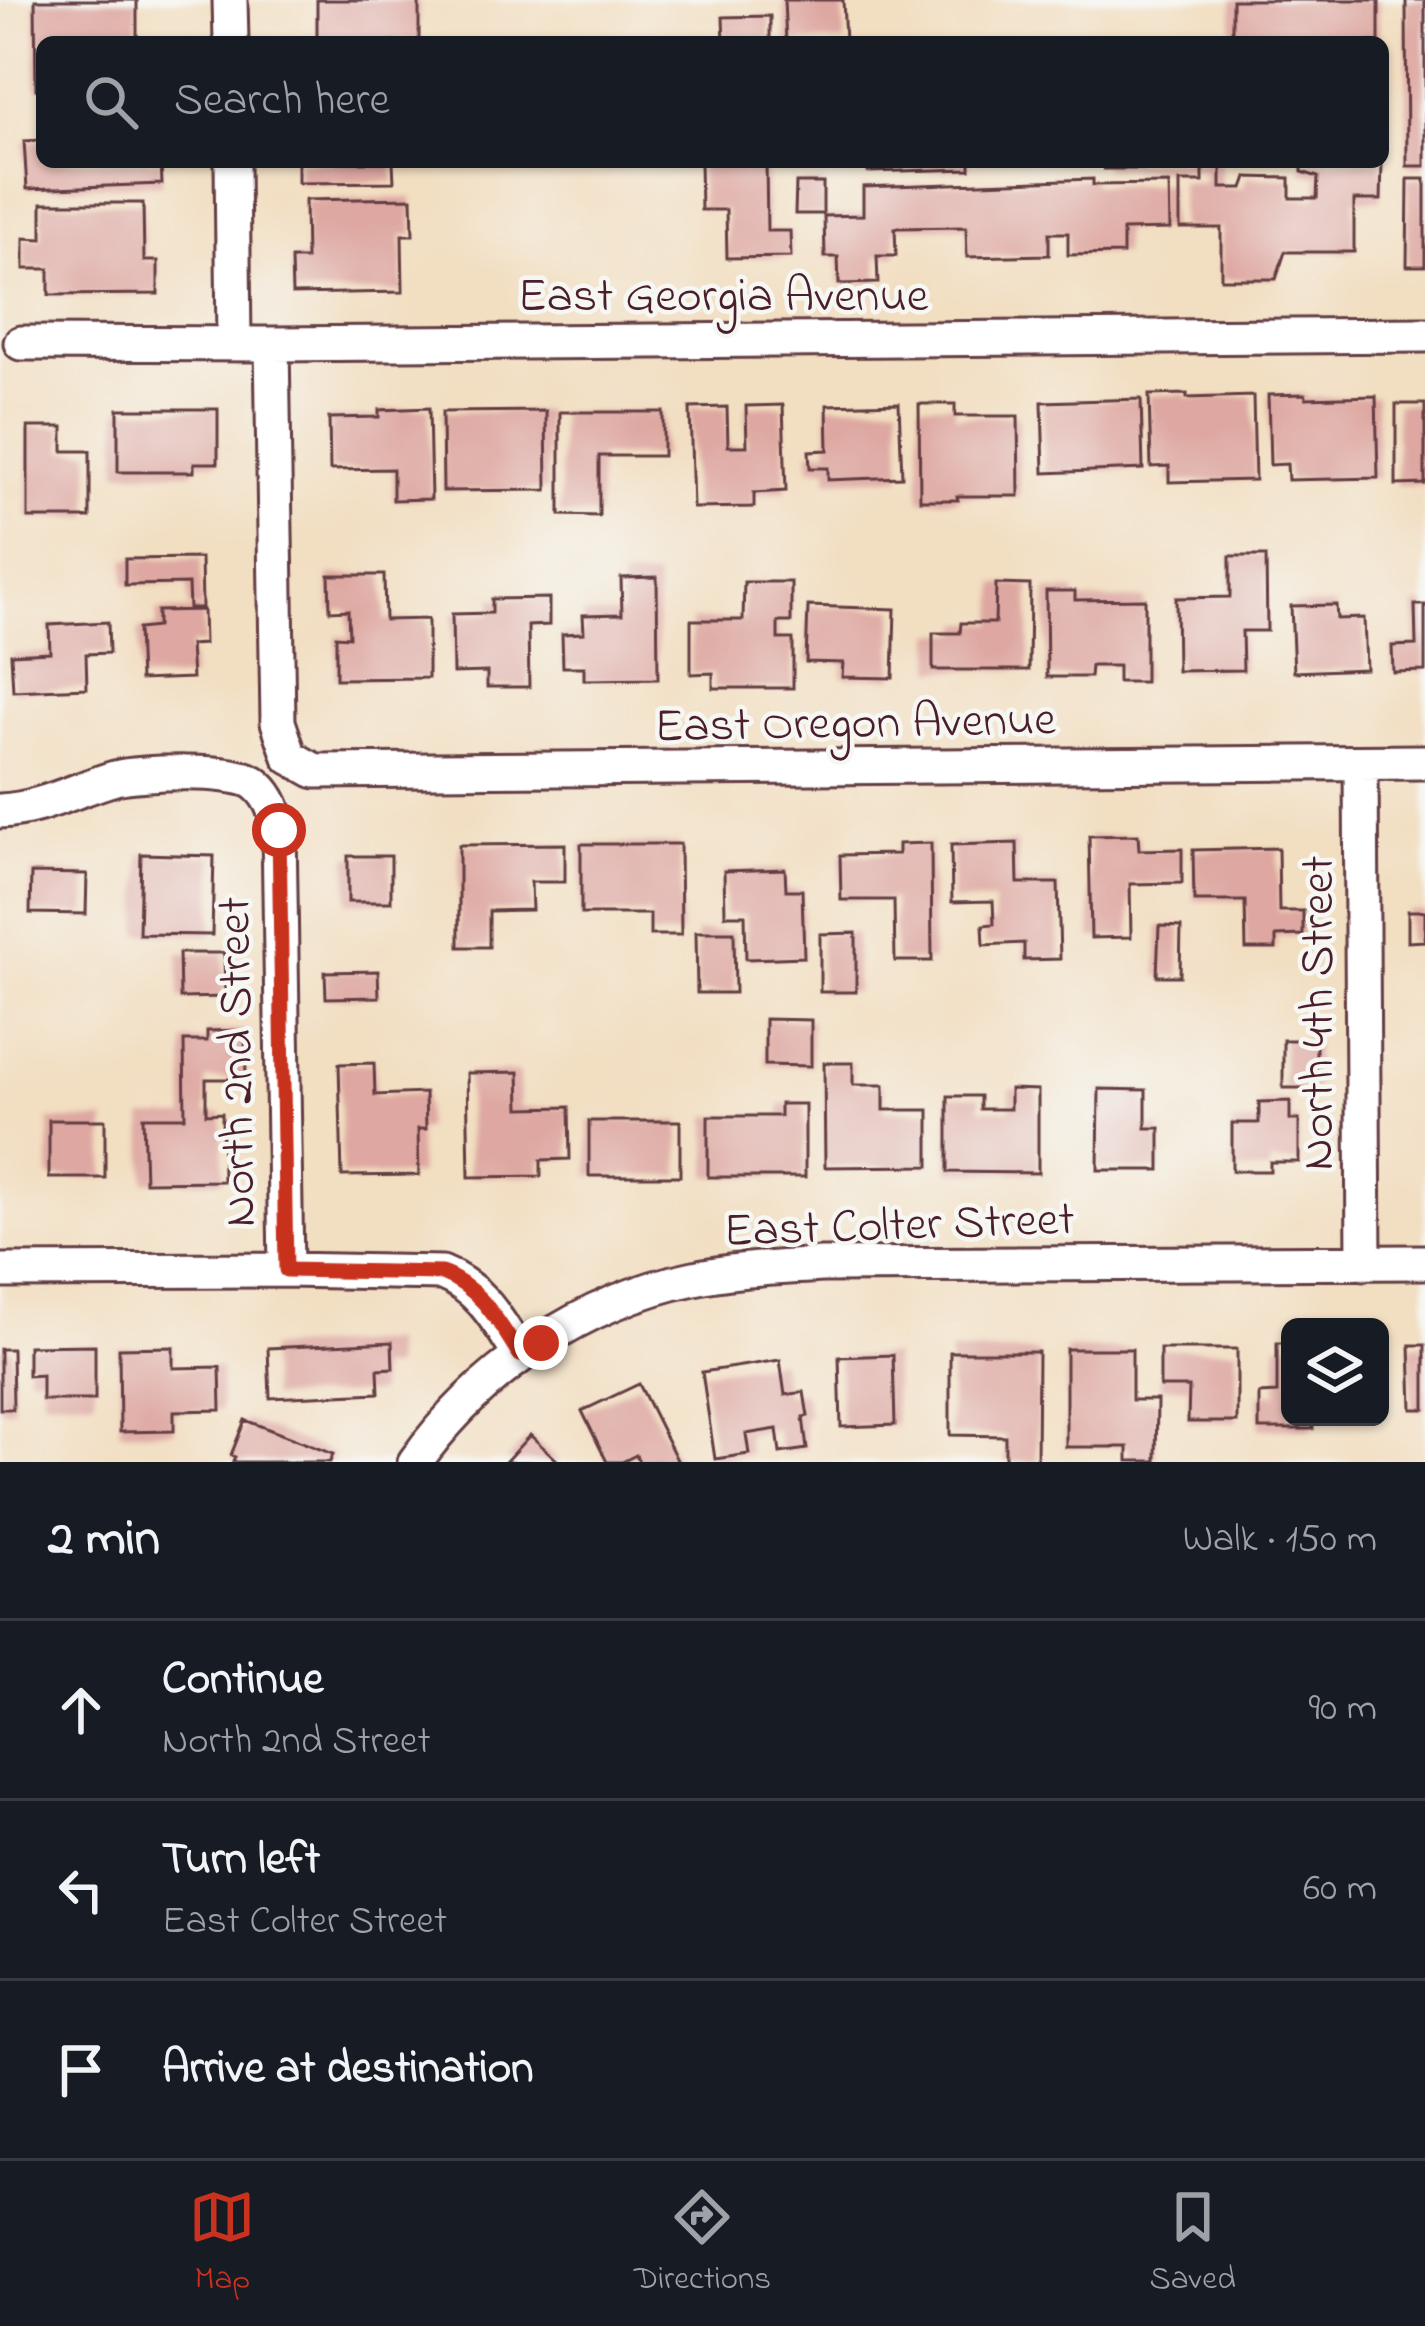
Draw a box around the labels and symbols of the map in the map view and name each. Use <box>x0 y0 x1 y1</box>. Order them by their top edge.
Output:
street label: East Georgia Avenue <box>518 263 929 334</box>
street label: East Oregon Avenue <box>654 686 1057 764</box>
route start <box>252 803 306 857</box>
street label: North 4th Street <box>1285 856 1355 1170</box>
street label: North 2nd Street <box>201 896 277 1228</box>
street label: East Colter Street <box>723 1186 1076 1268</box>
route end <box>514 1316 568 1370</box>

